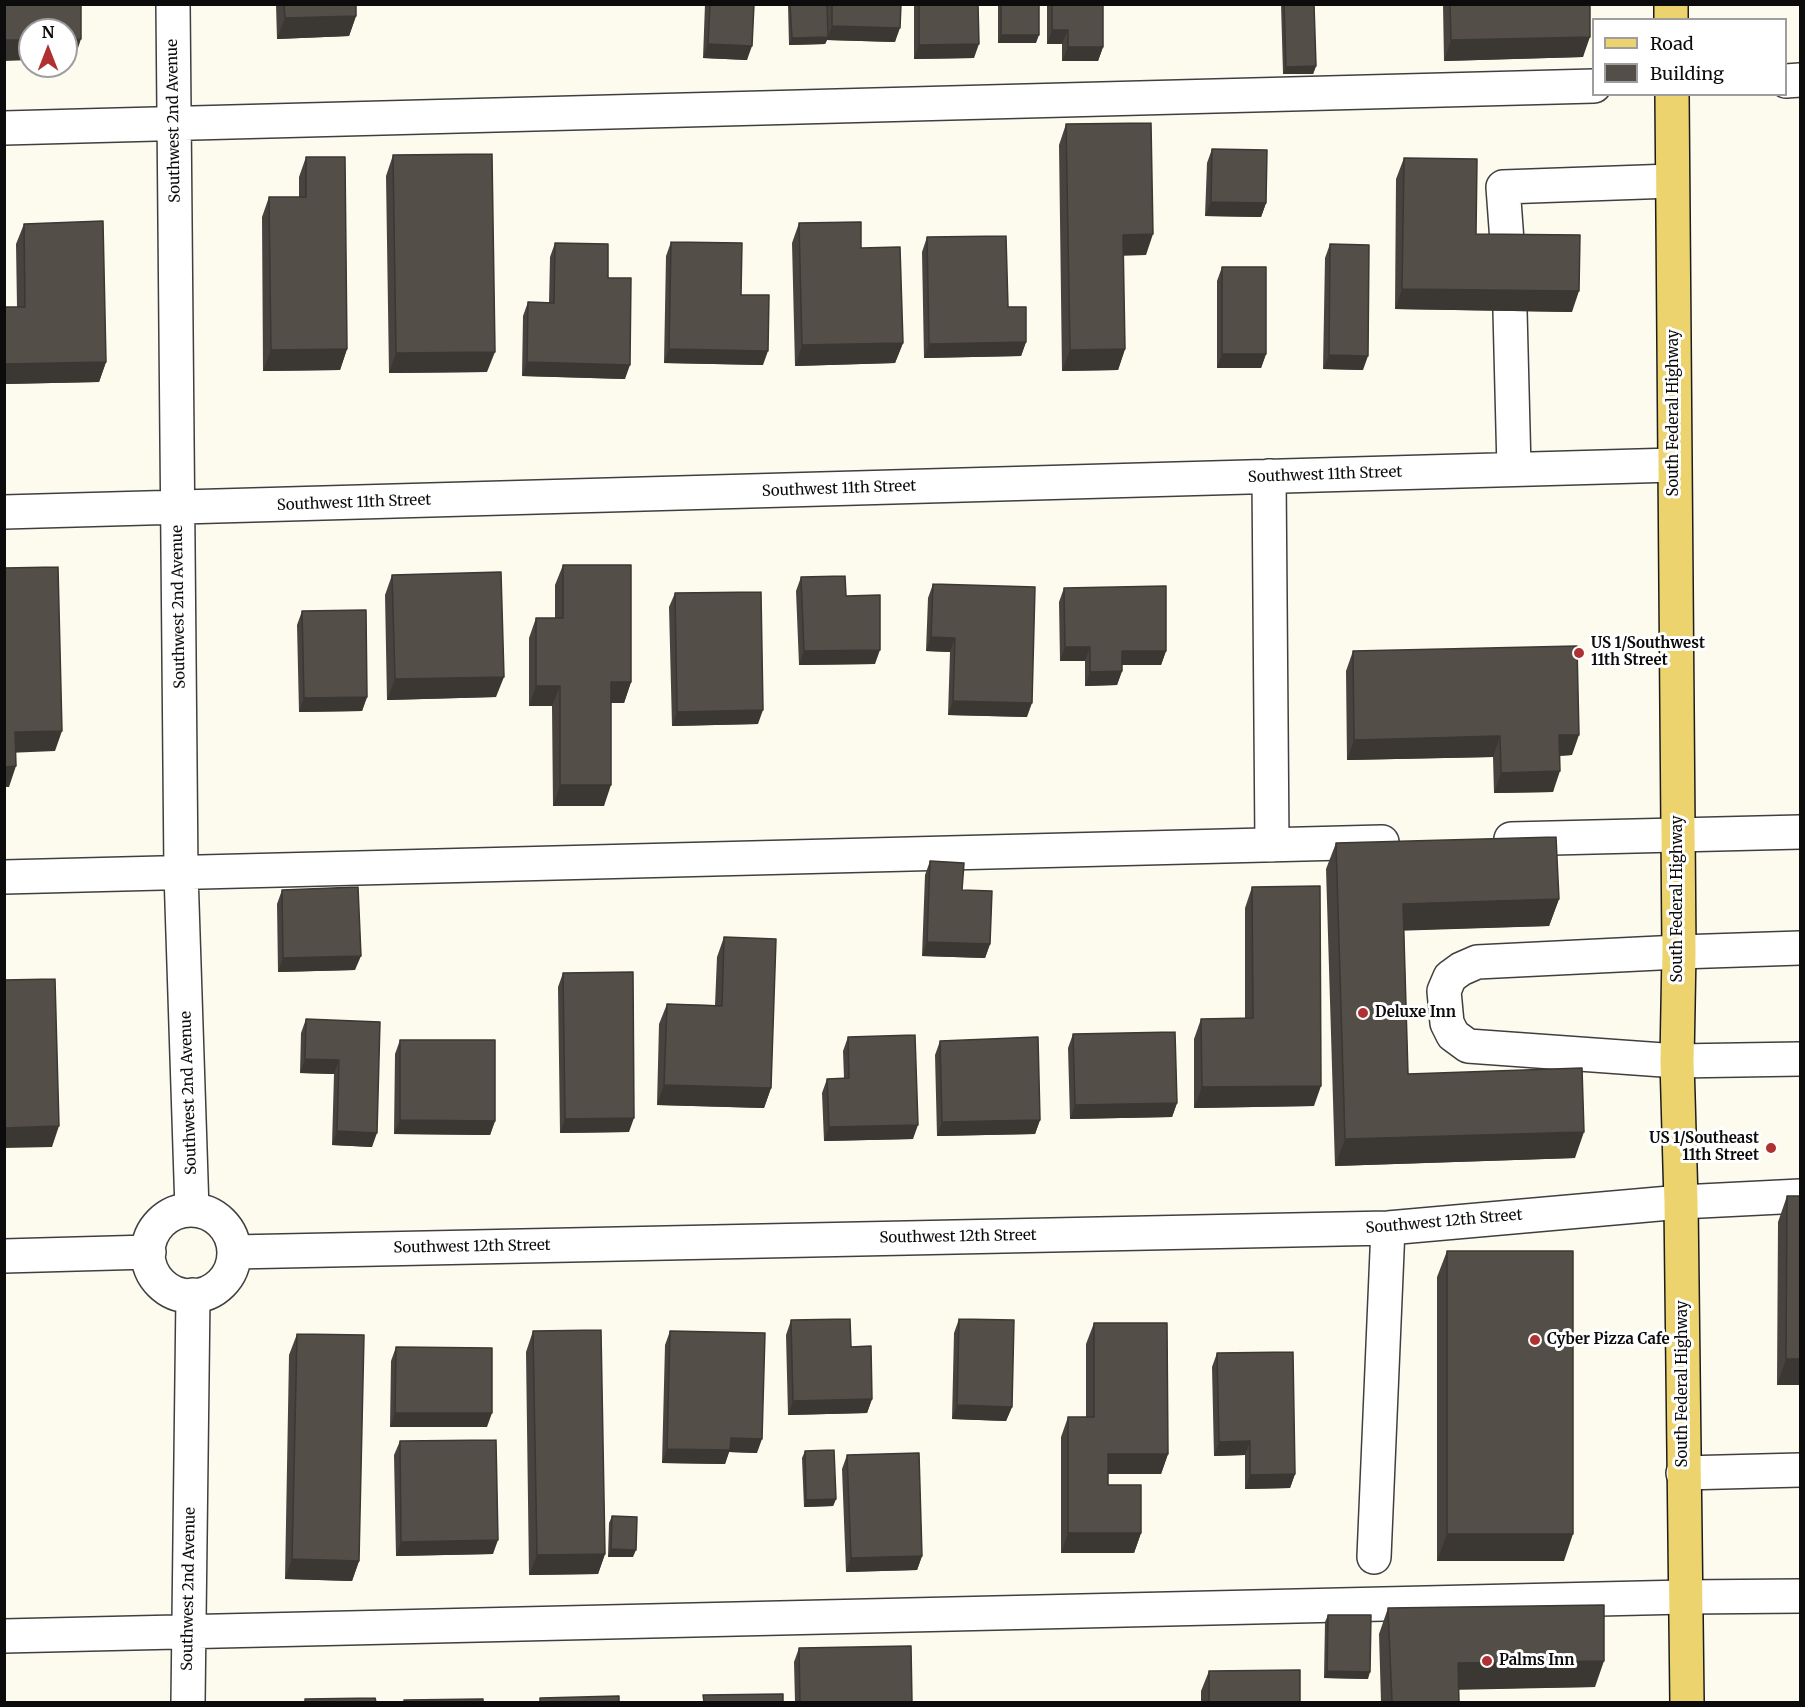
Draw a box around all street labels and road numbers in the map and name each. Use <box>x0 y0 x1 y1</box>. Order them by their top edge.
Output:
street label: Southwest 2nd Avenue <box>164 39 184 203</box>
street label: South Federal Highway <box>1665 329 1683 497</box>
street label: Southwest 11th Street <box>1247 463 1403 487</box>
street label: Southwest 11th Street <box>761 477 917 501</box>
street label: Southwest 11th Street <box>276 491 432 515</box>
street label: Southwest 2nd Avenue <box>169 525 189 689</box>
street label: South Federal Highway <box>1669 815 1687 983</box>
street label: Southwest 2nd Avenue <box>177 1011 201 1175</box>
street label: Southwest 12th Street <box>1365 1206 1523 1238</box>
street label: Southwest 12th Street <box>879 1227 1037 1247</box>
street label: Southwest 12th Street <box>393 1237 551 1257</box>
street label: South Federal Highway <box>1674 1300 1692 1468</box>
street label: Southwest 2nd Avenue <box>179 1507 199 1671</box>

